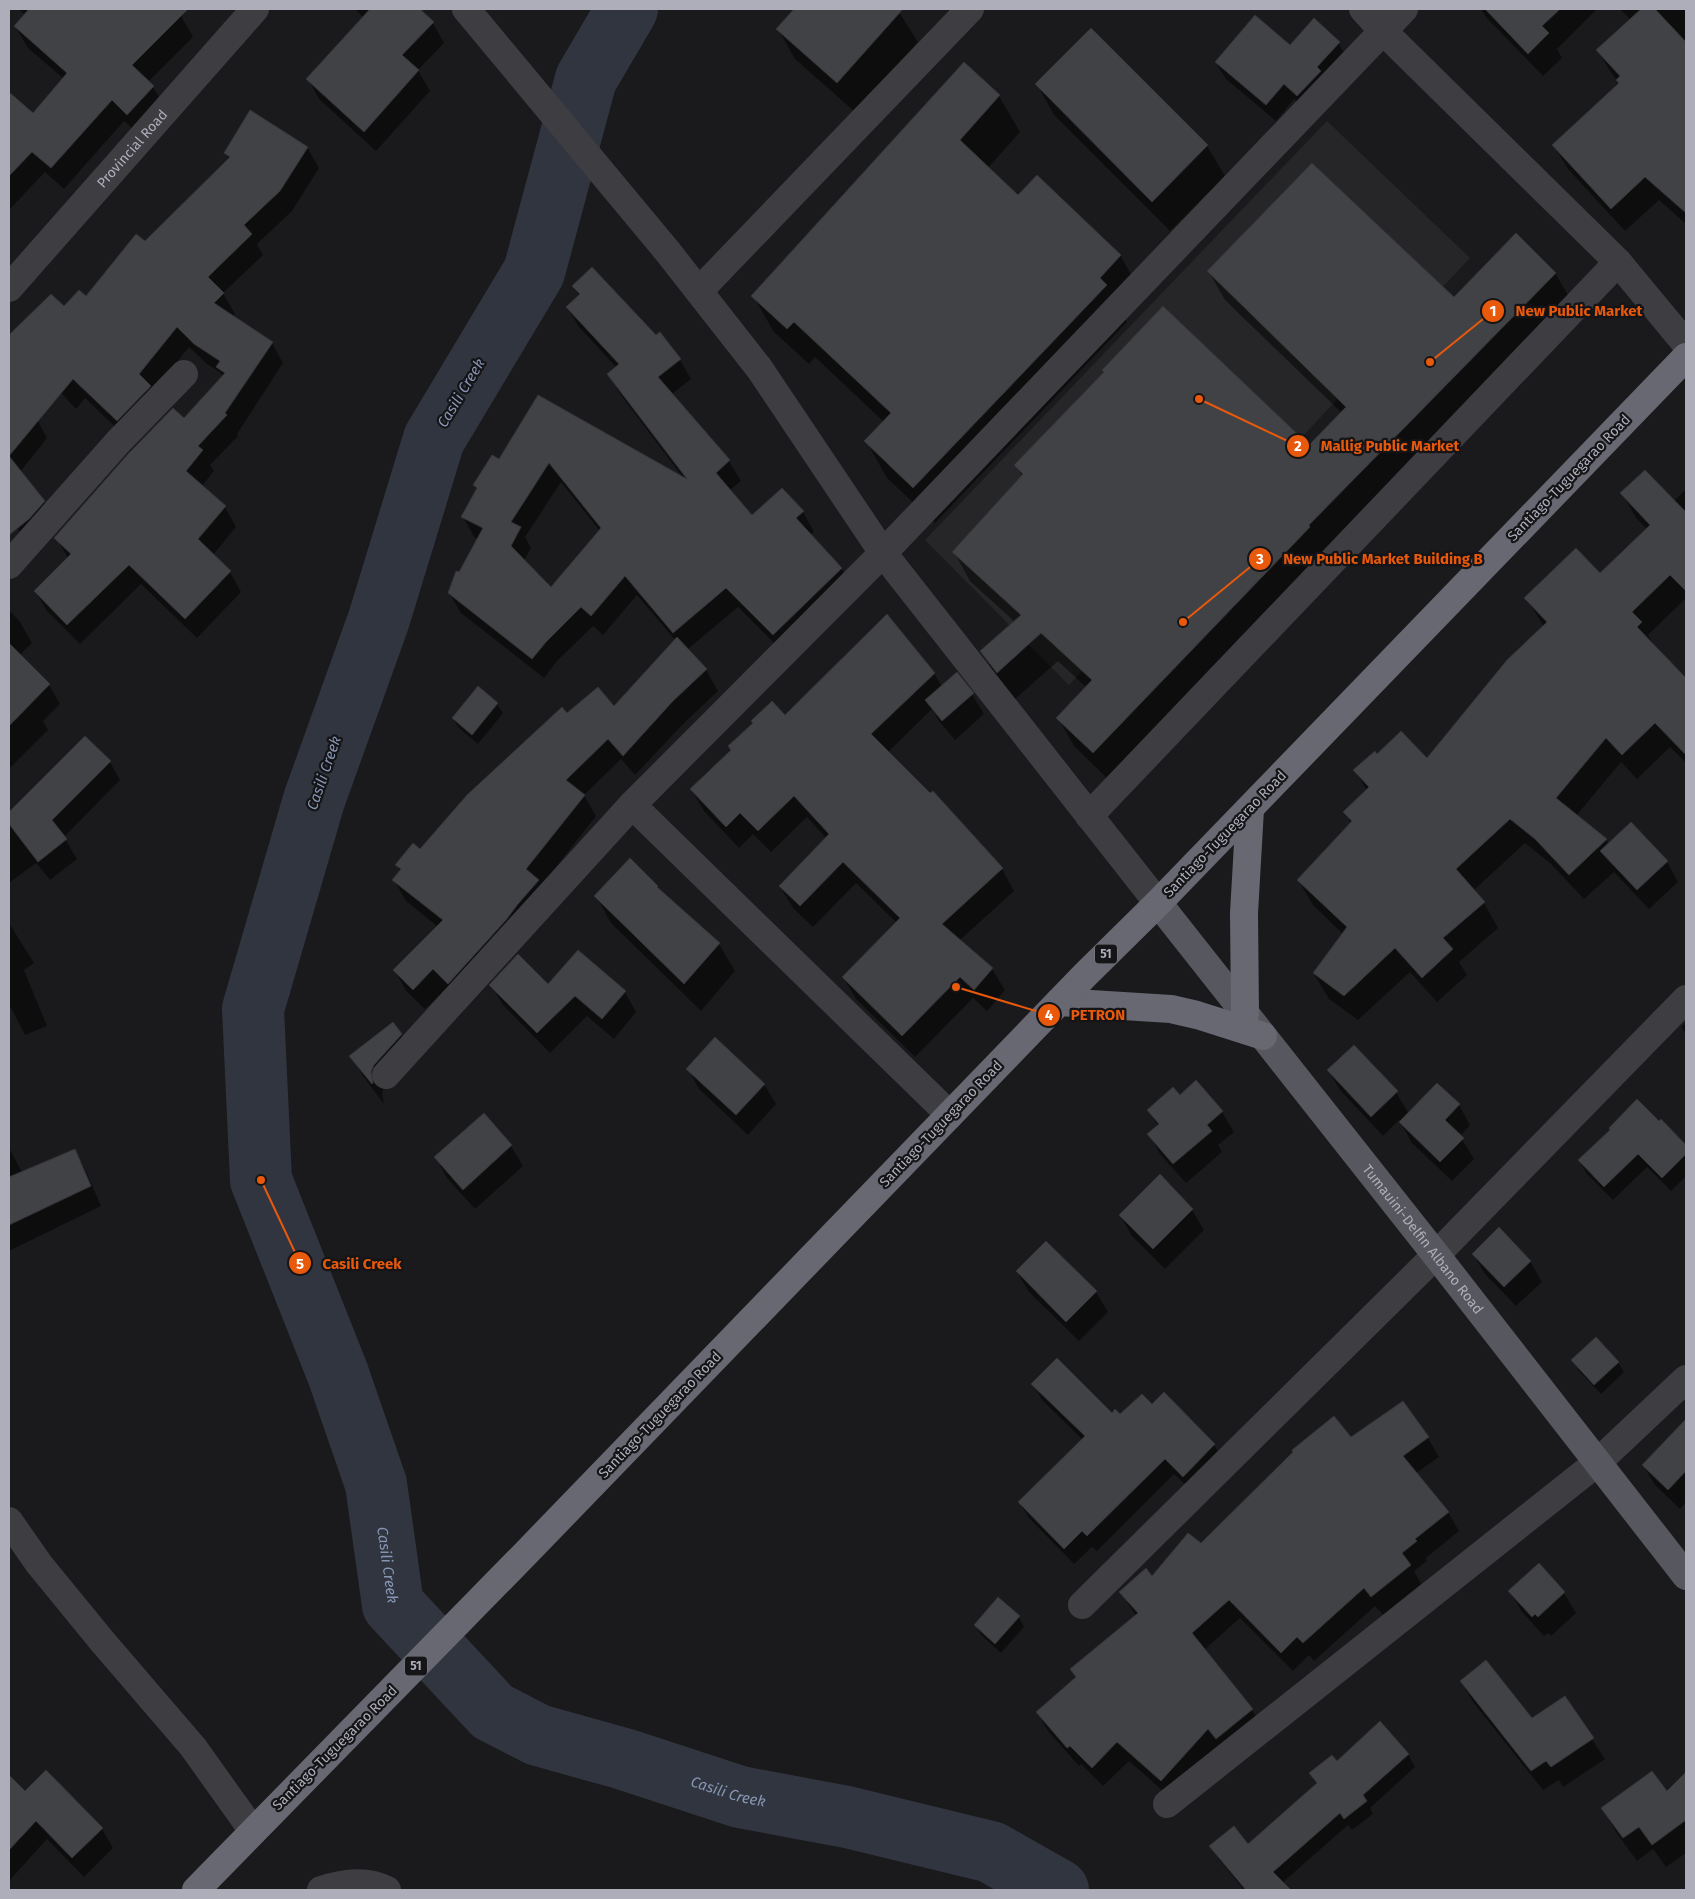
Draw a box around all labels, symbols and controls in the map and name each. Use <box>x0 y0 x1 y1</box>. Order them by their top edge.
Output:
street label: Provincial Road <box>93 106 171 191</box>
callout: New Public Market <box>1480 296 1652 326</box>
text: 1 <box>1490 302 1496 320</box>
text: New Public Market <box>1516 302 1643 320</box>
water label: Casili Creek <box>433 355 489 431</box>
street label: Santiago-Tuguegarao Road <box>1504 411 1634 545</box>
callout: Mallig Public Market <box>1286 431 1469 461</box>
text: 2 <box>1294 437 1302 455</box>
text: Mallig Public Market <box>1321 437 1459 455</box>
callout: New Public Market Building B <box>1248 544 1493 574</box>
text: 3 <box>1255 550 1264 568</box>
text: New Public Market Building B <box>1283 550 1483 568</box>
water label: Casili Creek <box>303 734 345 812</box>
street label: Santiago-Tuguegarao Road <box>1160 767 1290 901</box>
road number: 51 <box>1095 944 1117 964</box>
callout: PETRON <box>1036 1000 1136 1030</box>
text: 4 <box>1045 1006 1054 1024</box>
text: PETRON <box>1071 1006 1125 1024</box>
street label: Santiago-Tuguegarao Road <box>876 1057 1006 1191</box>
street label: Tumauini-Delfin Albano Road <box>1359 1161 1487 1317</box>
callout: Casili Creek <box>287 1248 411 1278</box>
text: 5 <box>296 1255 304 1273</box>
text: Casili Creek <box>322 1255 402 1273</box>
street label: Santiago-Tuguegarao Road <box>595 1348 725 1482</box>
water label: Casili Creek <box>373 1526 402 1604</box>
road number: 51 <box>405 1656 427 1675</box>
street label: Santiago-Tuguegarao Road <box>269 1682 401 1814</box>
water label: Casili Creek <box>688 1772 767 1811</box>

